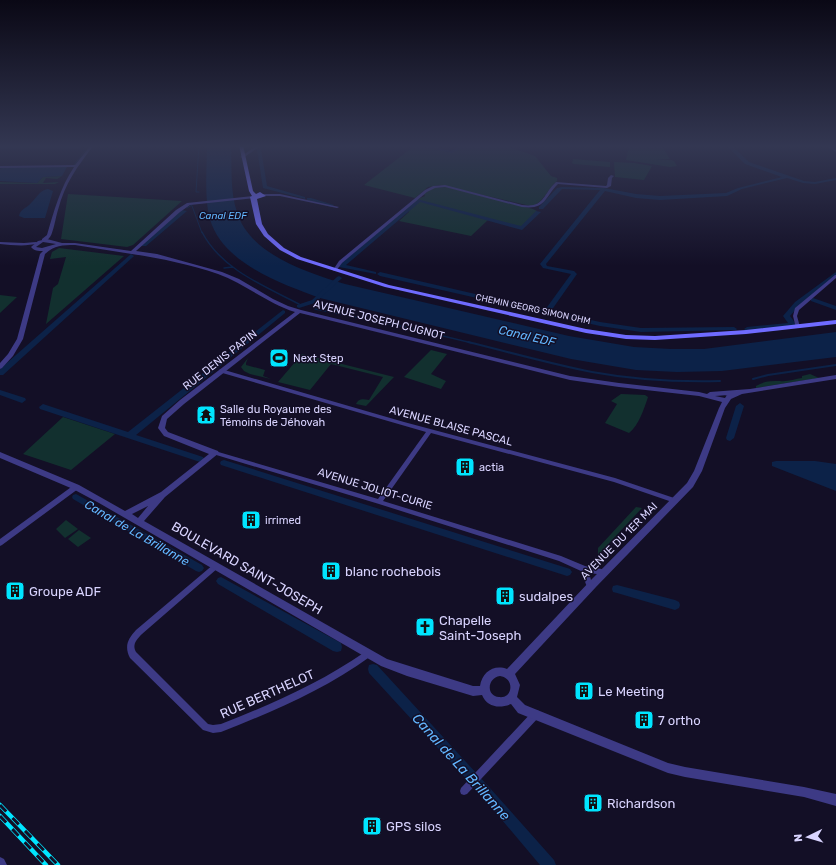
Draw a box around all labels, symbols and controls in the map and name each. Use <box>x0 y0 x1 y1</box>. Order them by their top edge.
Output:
water label: Canal EDF <box>199 210 248 222</box>
street label: CHEMIN GEORG SIMON OHM <box>475 292 591 326</box>
street label: AVENUE JOSEPH CUGNOT <box>312 297 447 343</box>
water label: Canal EDF <box>497 323 558 350</box>
street label: RUE DENIS PAPIN <box>180 327 260 393</box>
sports icon: Next Step <box>268 347 290 369</box>
place label: Next Step <box>293 352 343 365</box>
place label: Salle du Royaume des Témoins de Jéhovah <box>220 403 332 429</box>
street label: AVENUE BLAISE PASCAL <box>388 403 514 449</box>
temple icon: Salle du Royaume des Témoins de Jéhovah <box>195 404 217 426</box>
building icon: actia <box>454 456 476 478</box>
place label: actia <box>479 461 504 474</box>
street label: AVENUE JOLIOT-CURIE <box>316 465 434 513</box>
water label: Canal de La Brillanne <box>82 497 192 569</box>
street label: AVENUE DU 1ER MAI <box>578 500 660 582</box>
building icon: irrimed <box>240 509 262 531</box>
place label: irrimed <box>265 514 301 527</box>
street label: BOULEVARD SAINT-JOSEPH <box>169 519 325 617</box>
building icon: blanc rochebois <box>320 560 342 582</box>
place label: blanc rochebois <box>345 564 441 579</box>
building icon: Groupe ADF <box>4 580 26 602</box>
place label: Groupe ADF <box>29 584 101 599</box>
building icon: sudalpes <box>494 585 516 607</box>
place label: sudalpes <box>519 589 574 604</box>
place label: Chapelle Saint-Joseph <box>439 613 522 643</box>
church icon: Chapelle Saint-Joseph <box>414 616 436 638</box>
street label: RUE BERTHELOT <box>218 666 317 722</box>
building icon: Le Meeting <box>573 680 595 702</box>
place label: Le Meeting <box>598 684 664 700</box>
building icon: 7 ortho <box>633 709 655 731</box>
water label: Canal de La Brillanne <box>408 710 514 824</box>
place label: 7 ortho <box>658 713 701 728</box>
building icon: Richardson <box>582 792 604 814</box>
place label: Richardson <box>607 796 675 811</box>
building icon: GPS silos <box>361 815 383 837</box>
north arrow <box>788 817 828 857</box>
place label: GPS silos <box>386 819 442 834</box>
text: N <box>792 833 805 842</box>

